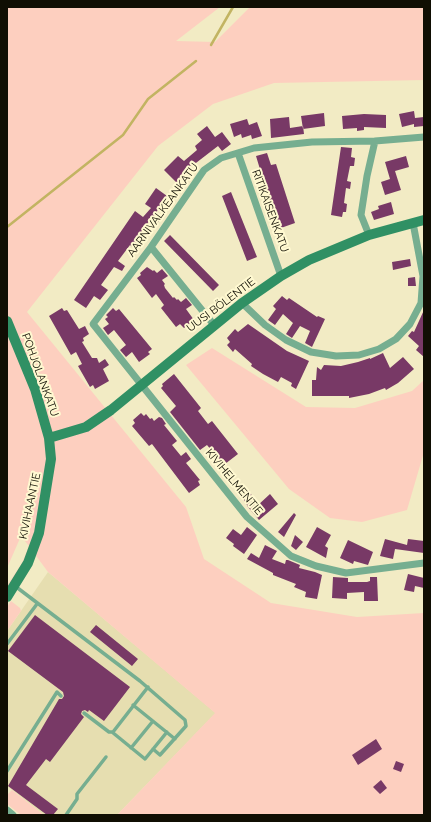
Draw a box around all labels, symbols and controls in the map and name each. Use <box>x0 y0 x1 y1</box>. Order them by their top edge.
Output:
street label: AARNIVALKEANKATU <box>125 161 201 259</box>
street label: RITIKAISENKATU <box>249 168 291 254</box>
street label: UUSI BÖLENTIE <box>184 275 258 335</box>
street label: POHJOLANKATU <box>19 331 61 419</box>
street label: KIVIHELMENTIE <box>203 446 265 518</box>
street label: KIVIHAANTIE <box>17 472 43 540</box>

